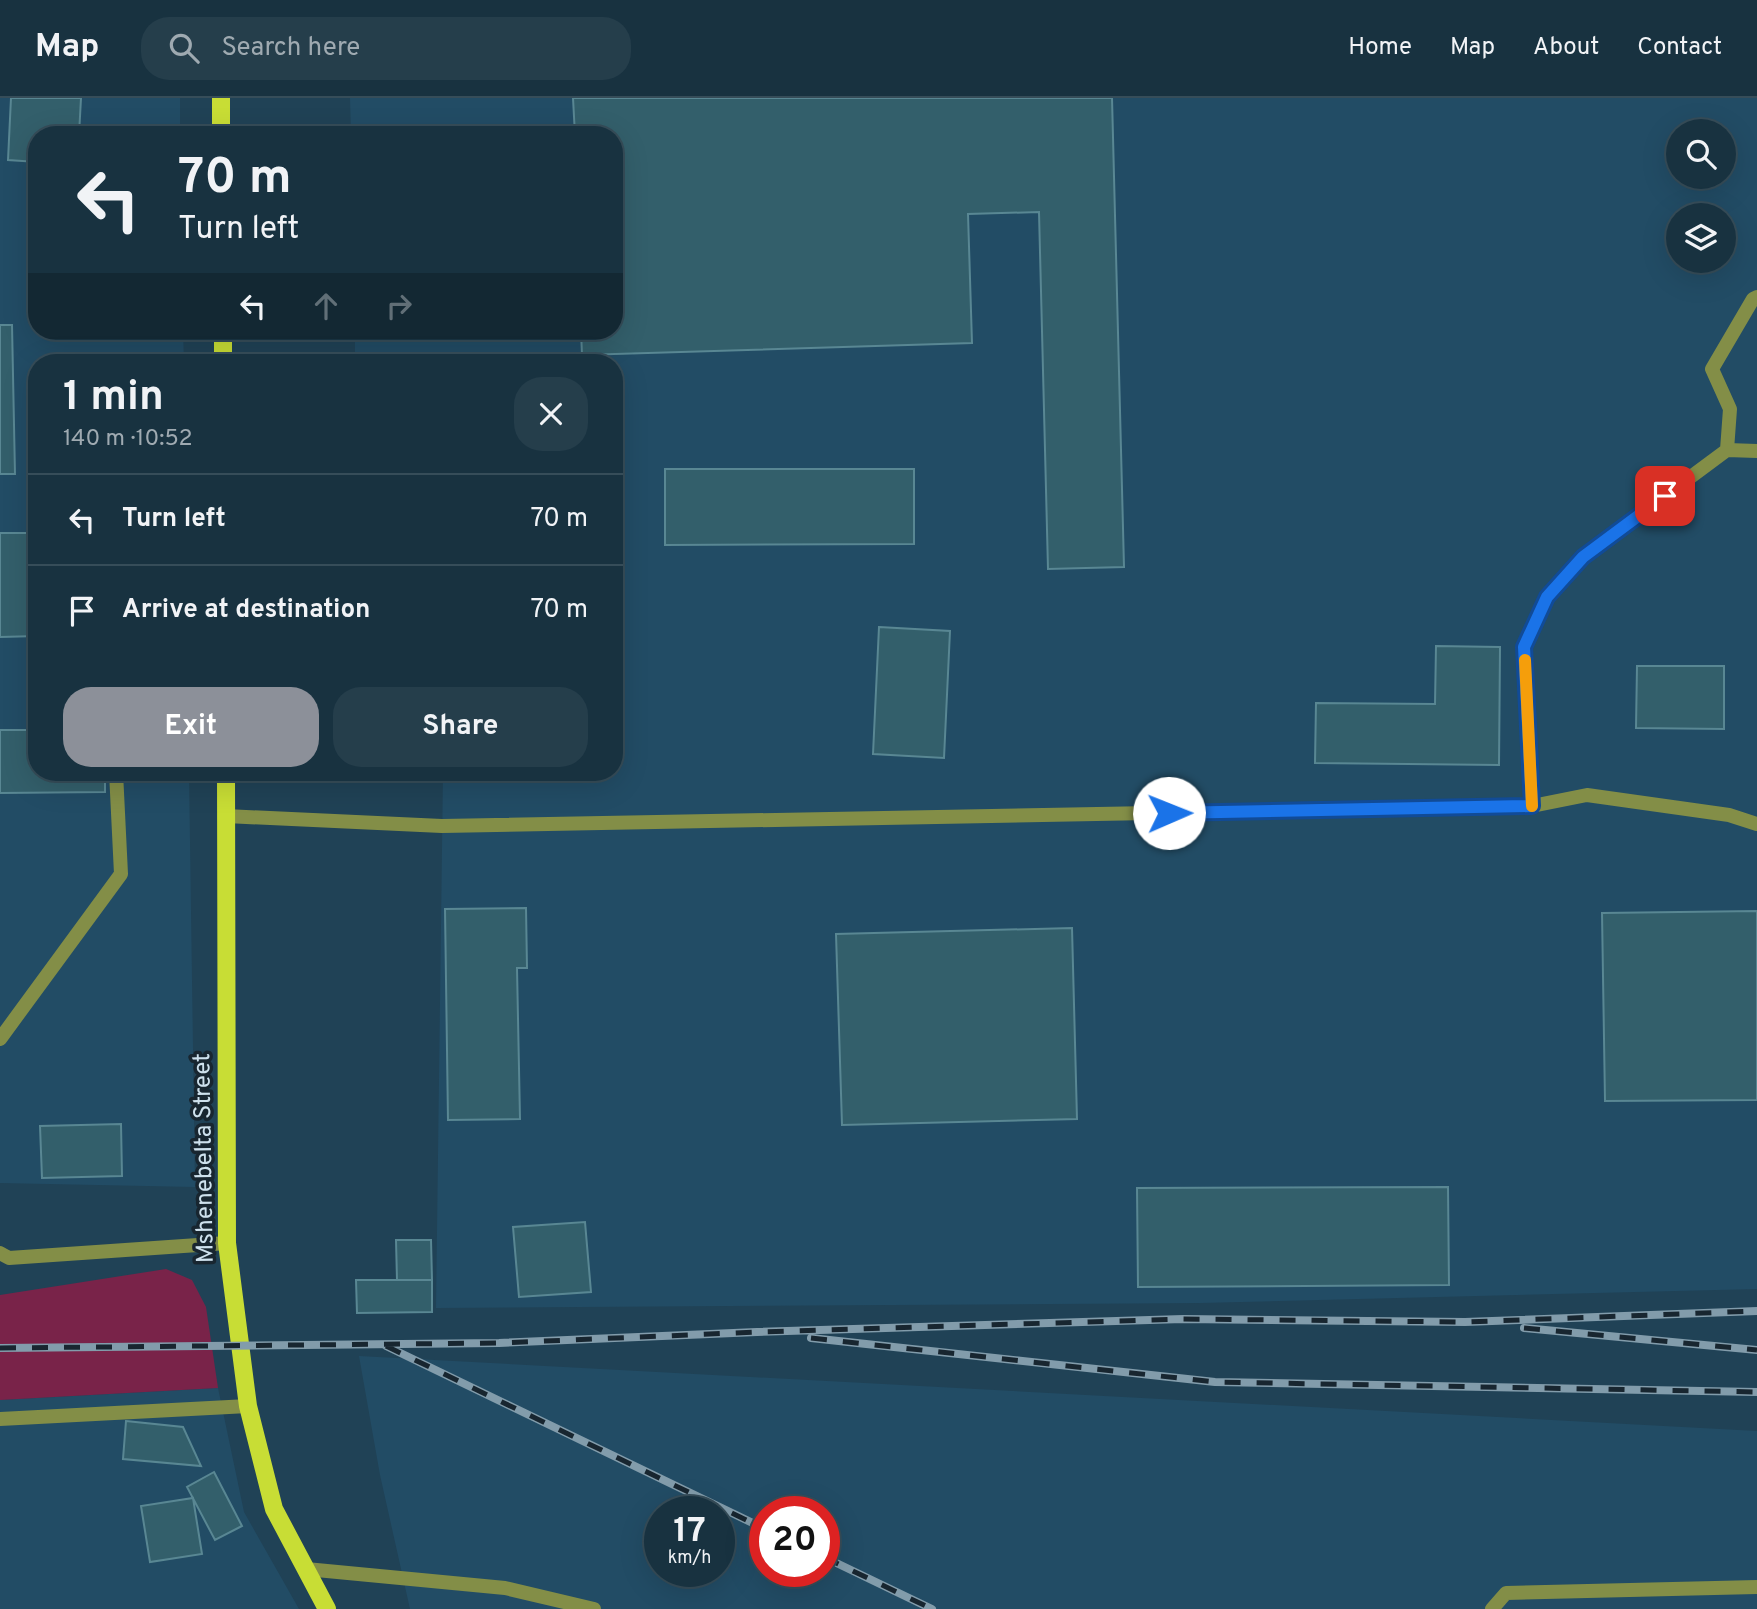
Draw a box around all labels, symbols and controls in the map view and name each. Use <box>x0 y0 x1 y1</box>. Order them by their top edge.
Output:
search box <box>141 17 631 80</box>
text: Map <box>35 27 99 69</box>
icon: search <box>165 29 203 67</box>
text: Search here <box>221 32 360 65</box>
text: Home <box>1348 33 1412 63</box>
text: Map <box>1450 33 1495 63</box>
text: About <box>1533 33 1599 63</box>
text: Contact <box>1637 33 1722 63</box>
map controls <box>1666 119 1736 273</box>
button: search <box>1666 119 1736 189</box>
text: 70 m <box>178 149 292 211</box>
icon: left <box>63 154 154 245</box>
button: layers <box>1666 203 1736 273</box>
text: Turn left <box>178 210 299 250</box>
icon: left <box>234 287 272 325</box>
icon: ahead <box>307 287 345 325</box>
icon: right <box>380 287 418 325</box>
text: 1 min <box>63 372 164 425</box>
button: close <box>514 377 588 451</box>
text: 140 m · 10:52 <box>63 425 193 454</box>
pin <box>1635 466 1695 526</box>
icon: arrive <box>1646 477 1684 515</box>
icon: left <box>63 501 101 539</box>
text: Turn left <box>122 503 226 536</box>
text: 70 m <box>530 503 588 536</box>
icon: arrive <box>63 592 101 630</box>
text: Arrive at destination <box>122 594 370 627</box>
text: 70 m <box>530 594 588 627</box>
button: Exit <box>63 687 319 767</box>
button: Share <box>333 687 588 767</box>
position arrow <box>1132 776 1206 850</box>
street label: Mshenebelta Street <box>188 1053 222 1263</box>
speed limit sign: 20 <box>749 1496 840 1587</box>
text: 17 <box>673 1510 706 1554</box>
text: km/h <box>668 1547 711 1570</box>

